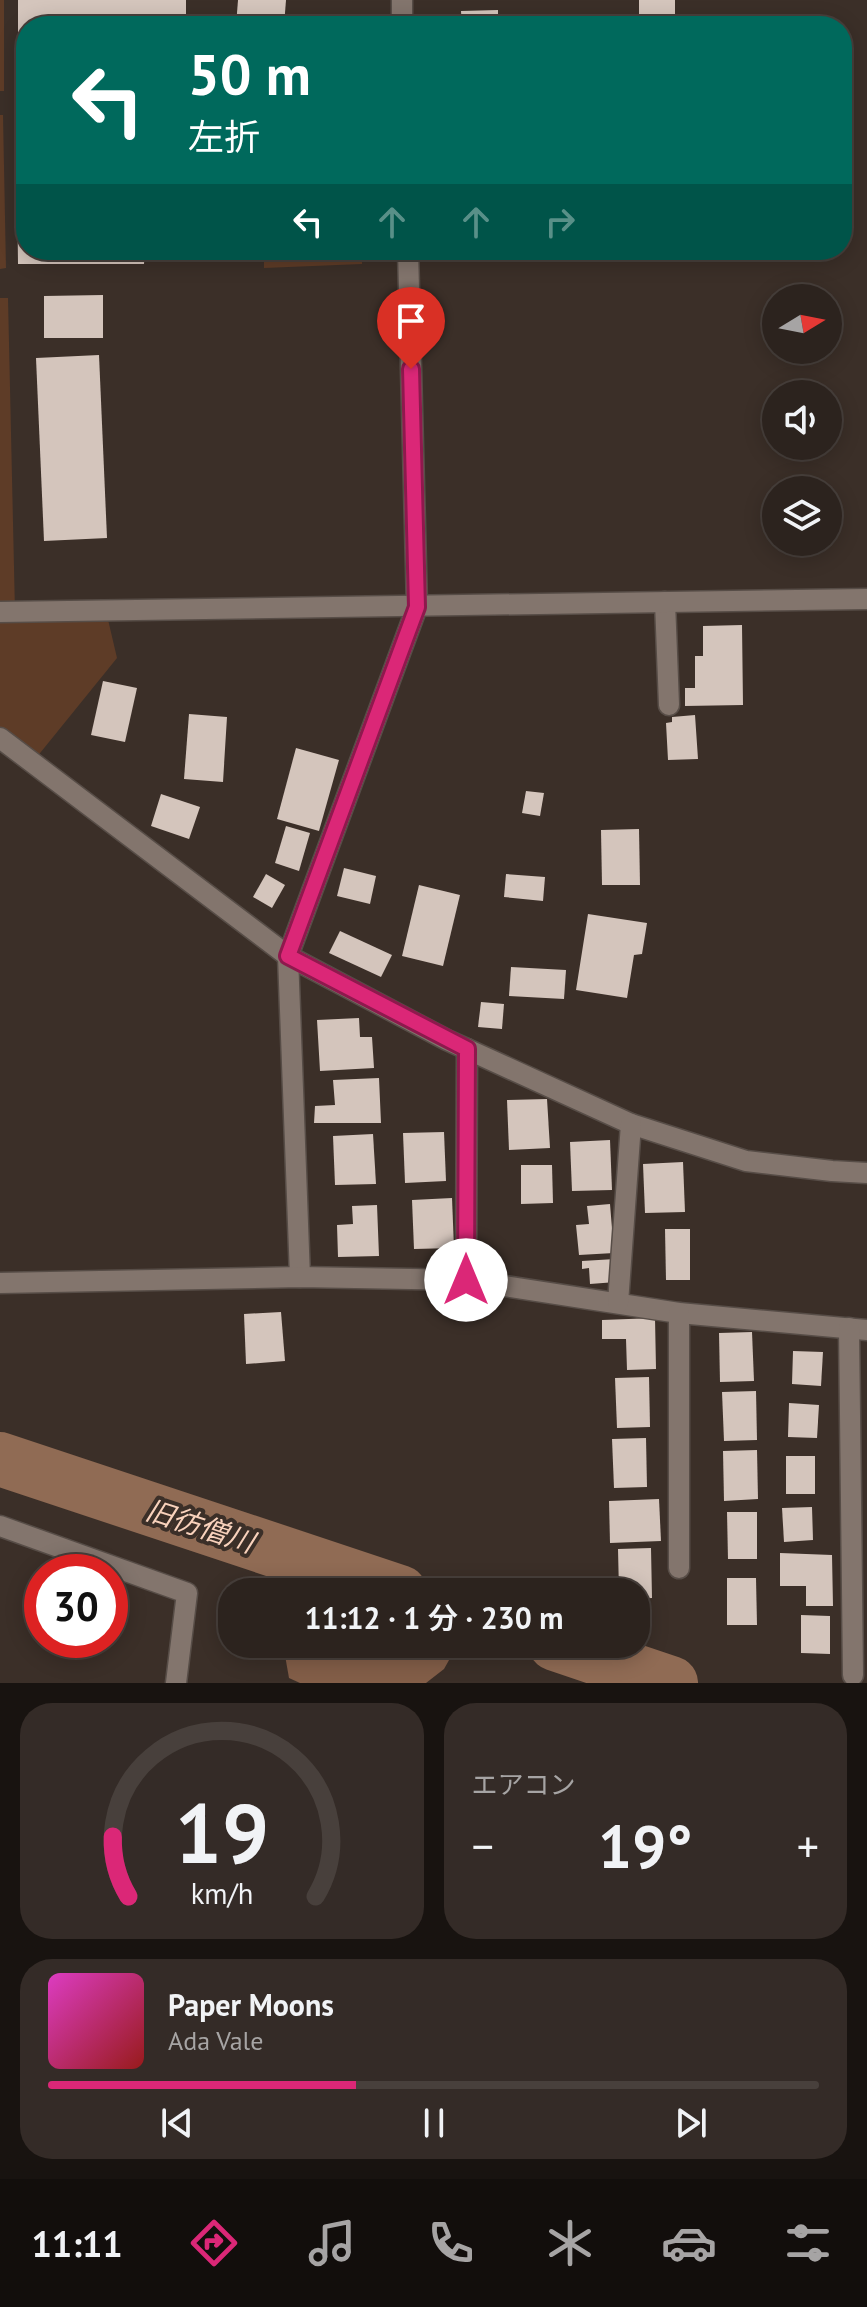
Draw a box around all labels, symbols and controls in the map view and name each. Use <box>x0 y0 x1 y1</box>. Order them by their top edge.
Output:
text: 50 m <box>188 38 311 110</box>
icon: left <box>56 48 160 152</box>
text: 左折 <box>188 113 260 160</box>
icon: left <box>286 200 330 244</box>
icon: ahead <box>370 200 414 244</box>
icon: ahead <box>454 200 498 244</box>
icon: right <box>538 200 582 244</box>
north arrow <box>762 284 842 364</box>
map controls <box>762 284 842 556</box>
pin <box>377 287 445 369</box>
icon: arrive <box>389 299 433 343</box>
button: sound <box>762 380 842 460</box>
button: layers <box>762 476 842 556</box>
position arrow <box>424 1238 508 1322</box>
water label: 旧彷僧川 <box>141 1491 262 1561</box>
speed limit sign: 30 <box>24 1554 128 1658</box>
text: 11:12 · 1 分 · 230 m <box>304 1598 564 1637</box>
text: エアコン <box>472 1768 576 1801</box>
text: 19 <box>175 1778 269 1886</box>
text: 19° <box>598 1807 692 1885</box>
text: − <box>472 1817 494 1874</box>
text: + <box>797 1817 819 1874</box>
text: km/h <box>190 1875 253 1912</box>
text: Paper Moons <box>168 1985 334 2024</box>
text: Ada Vale <box>168 2024 263 2057</box>
icon: previous <box>155 2101 199 2145</box>
icon: pause <box>412 2101 456 2145</box>
icon: next <box>669 2101 713 2145</box>
icon: directions <box>186 2215 242 2271</box>
icon: music <box>304 2215 360 2271</box>
icon: phone <box>423 2215 479 2271</box>
icon: climate <box>542 2215 598 2271</box>
icon: car <box>661 2215 717 2271</box>
icon: filters <box>780 2215 836 2271</box>
text: 11:11 <box>31 2220 123 2267</box>

